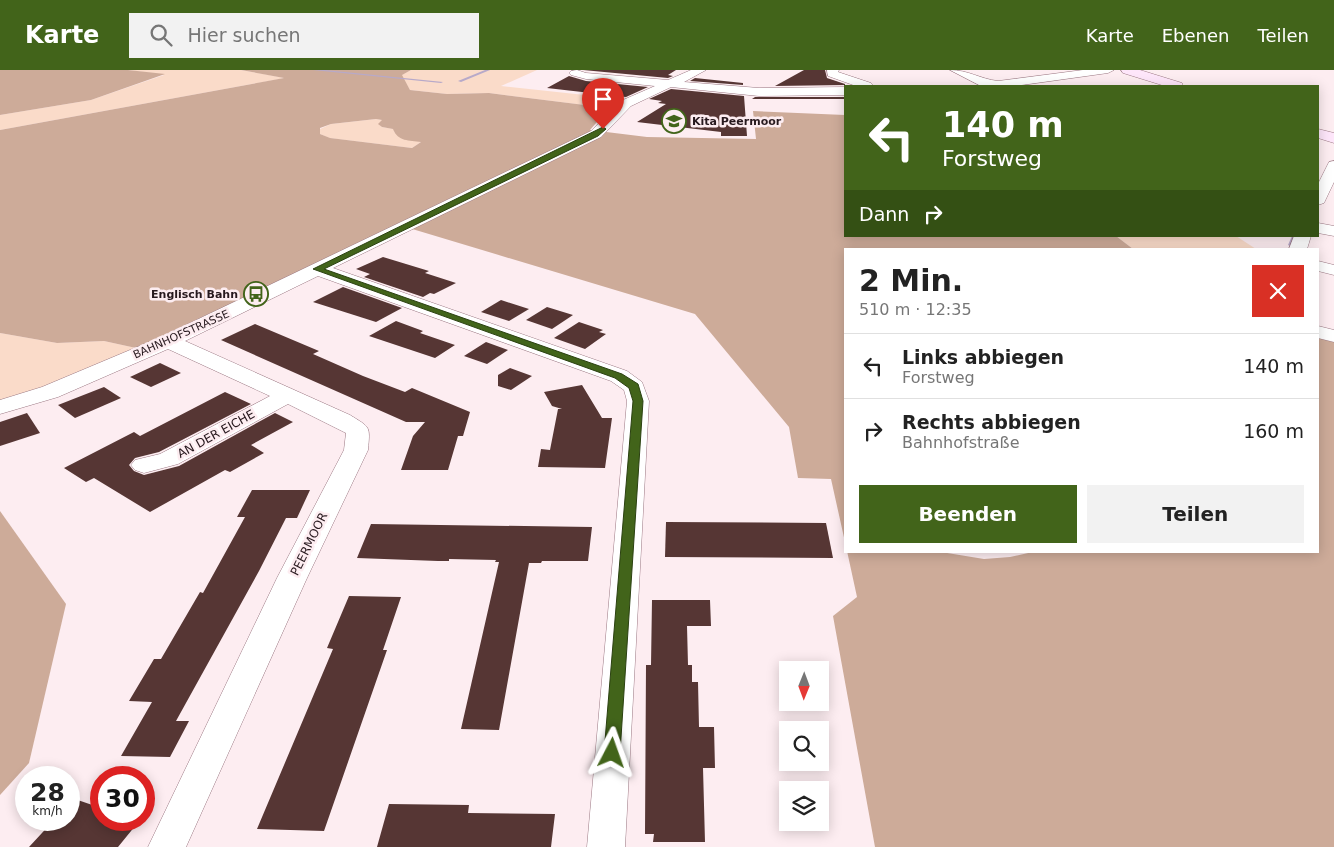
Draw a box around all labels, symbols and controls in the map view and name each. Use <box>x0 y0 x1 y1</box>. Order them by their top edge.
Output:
search box <box>129 13 479 58</box>
text: Karte <box>25 21 99 49</box>
icon: search <box>147 21 175 49</box>
text: Hier suchen <box>187 24 301 46</box>
text: Karte <box>1086 25 1134 46</box>
text: Ebenen <box>1162 25 1230 46</box>
text: Teilen <box>1258 25 1309 46</box>
pin <box>582 78 624 129</box>
icon: arrive <box>589 85 617 113</box>
icon: left <box>859 105 924 170</box>
text: 140 m <box>942 105 1064 145</box>
school or university icon: Kita Peermoor <box>661 108 687 134</box>
place label: Kita Peermoor <box>692 115 782 128</box>
text: Forstweg <box>942 146 1042 171</box>
icon: right <box>919 200 947 228</box>
text: Dann <box>859 203 909 225</box>
text: 2 Min. <box>859 263 963 298</box>
button: close <box>1252 265 1304 317</box>
bus stop icon: Englisch Bahn <box>243 281 269 307</box>
place label: Englisch Bahn <box>151 288 238 301</box>
text: 510 m · 12:35 <box>859 300 972 319</box>
street label: BAHNHOFSTRASSE <box>131 307 231 362</box>
text: Links abbiegen <box>902 346 1064 368</box>
icon: left <box>859 352 887 380</box>
text: 140 m <box>1243 355 1304 377</box>
text: Forstweg <box>902 368 975 387</box>
street label: AN DER EICHE <box>175 407 257 461</box>
text: Rechts abbiegen <box>902 411 1081 433</box>
icon: right <box>859 417 887 445</box>
text: 160 m <box>1243 420 1304 442</box>
text: Bahnhofstraße <box>902 433 1020 452</box>
button: Beenden <box>859 485 1077 543</box>
button: Teilen <box>1087 485 1304 543</box>
street label: PEERMOOR <box>288 510 330 578</box>
north arrow <box>779 661 829 711</box>
map controls <box>779 661 829 831</box>
button: search <box>779 721 829 771</box>
position arrow <box>585 726 637 778</box>
speed limit sign: 30 <box>90 766 155 831</box>
text: 28 <box>30 778 65 807</box>
button: layers <box>779 781 829 831</box>
text: km/h <box>32 804 63 818</box>

